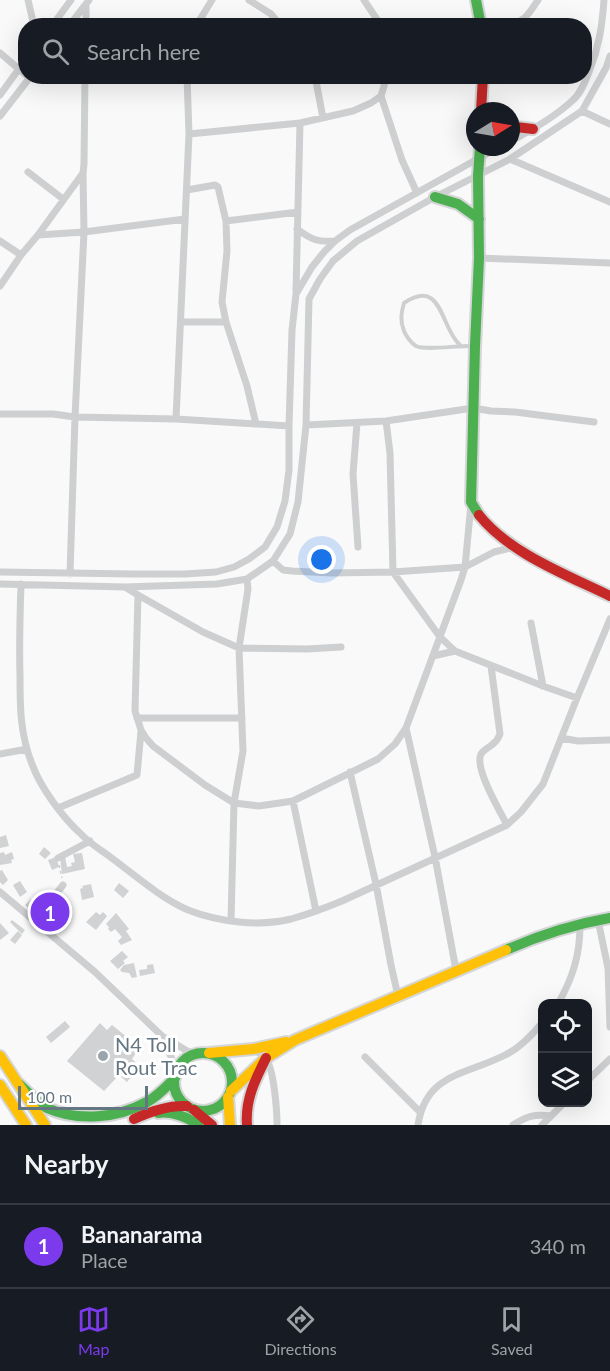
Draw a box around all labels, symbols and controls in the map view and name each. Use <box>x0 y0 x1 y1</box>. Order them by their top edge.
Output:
search box <box>18 18 592 84</box>
icon: search <box>39 35 72 68</box>
text: Search here <box>87 38 200 65</box>
north arrow <box>466 102 520 156</box>
your location <box>307 545 336 574</box>
pin: 1 <box>31 890 70 934</box>
map controls <box>538 999 592 1107</box>
button: locate <box>538 999 592 1053</box>
place label: N4 Toll Rout Trac <box>115 1032 198 1079</box>
marker: N4 Toll Rout Trac <box>96 1049 110 1063</box>
button: layers <box>538 1053 592 1107</box>
scale bar <box>18 1083 148 1110</box>
text: 100 m <box>27 1087 72 1106</box>
text: Nearby <box>24 1148 109 1180</box>
text: Bananarama <box>81 1221 202 1248</box>
text: 1 <box>38 1234 49 1258</box>
text: 340 m <box>530 1234 586 1258</box>
text: Place <box>81 1248 128 1272</box>
tab: Map <box>77 1303 110 1358</box>
tab: Directions <box>264 1303 337 1358</box>
tab: Saved <box>491 1303 533 1358</box>

